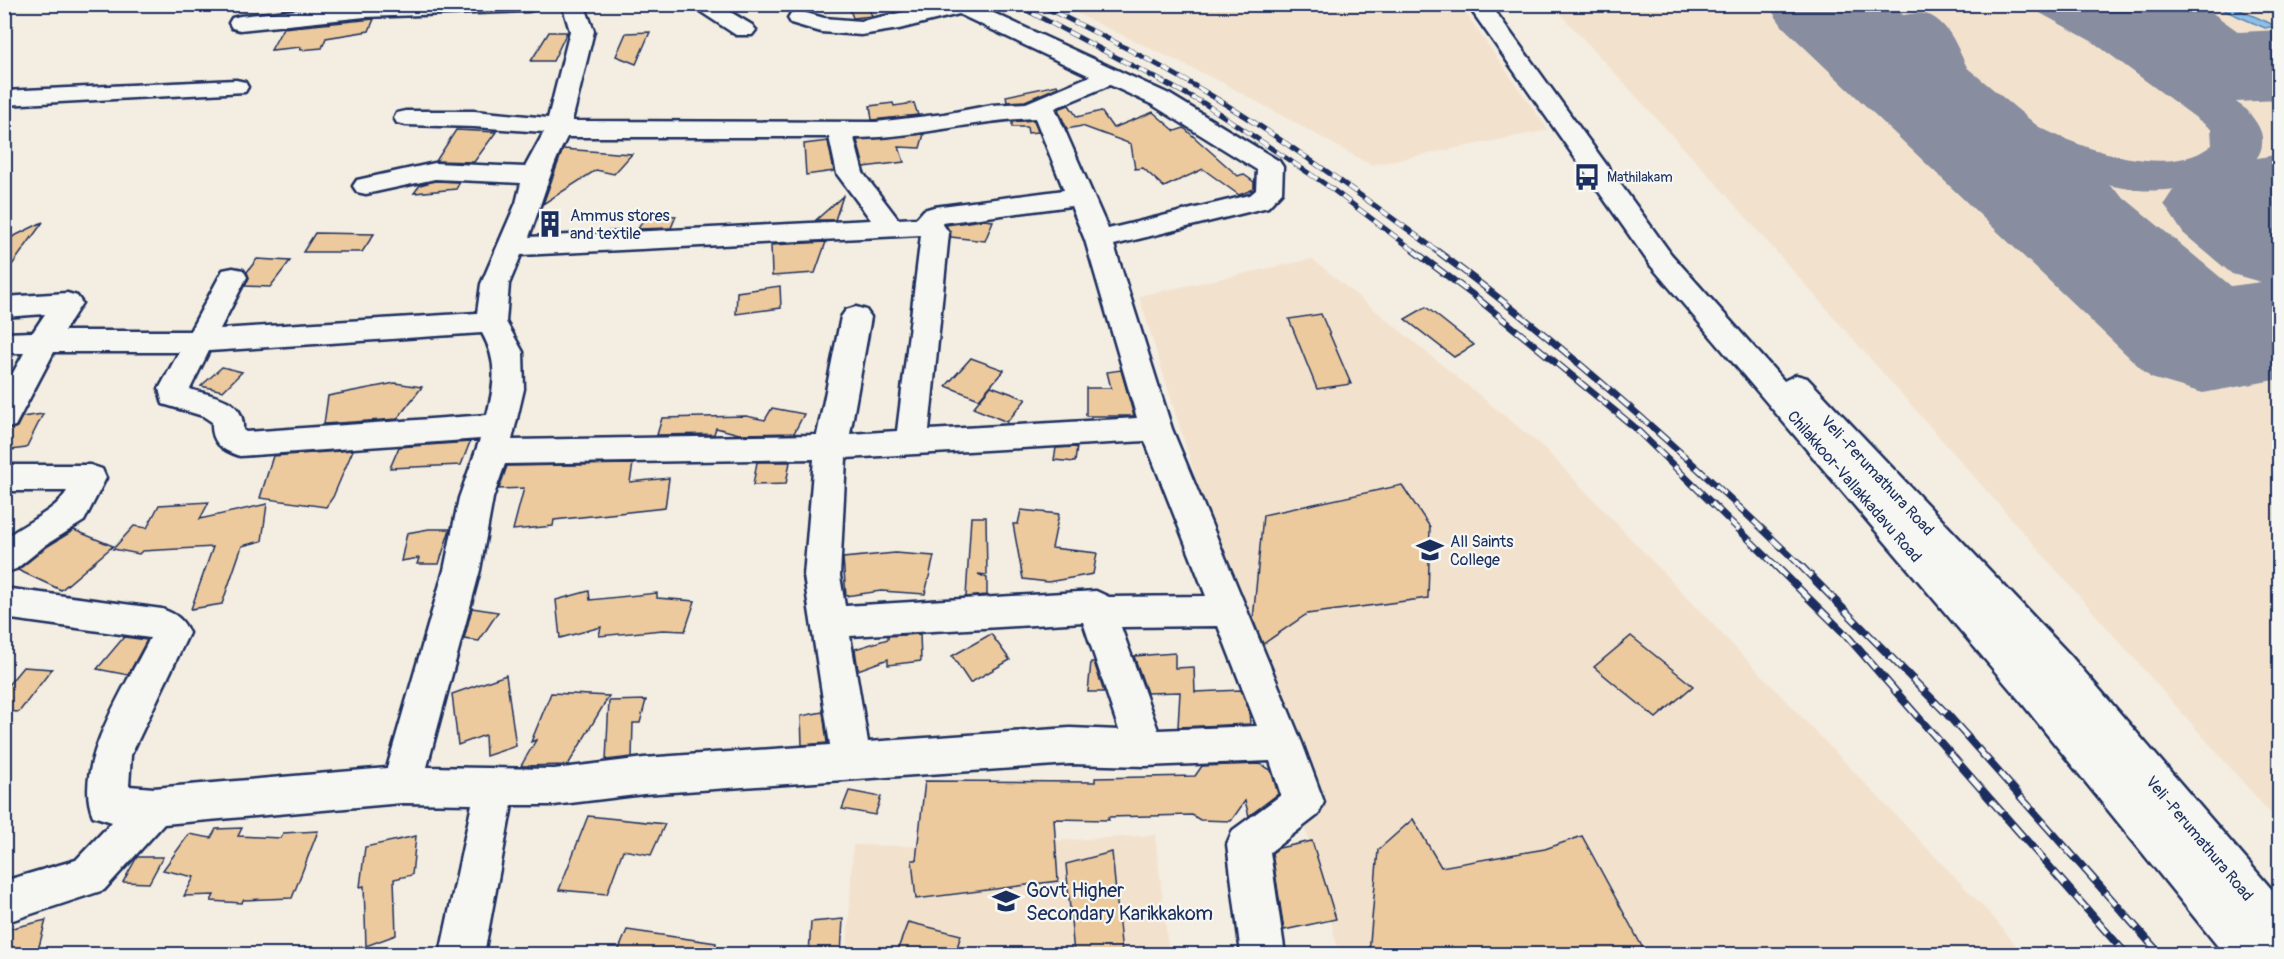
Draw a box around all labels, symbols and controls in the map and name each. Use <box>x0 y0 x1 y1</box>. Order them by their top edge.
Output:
bus stop icon: Mathilakam <box>1572 162 1602 192</box>
place label: Mathilakam <box>1607 169 1673 186</box>
place label: Ammus stores and textile <box>570 206 670 244</box>
building icon: Ammus stores and textile <box>535 209 565 239</box>
street label: Chilakkoor-Vallakkadavu Road <box>1783 407 1926 567</box>
street label: Veli -Perumathura Road <box>1816 411 1938 540</box>
place label: All Saints College <box>1450 532 1513 570</box>
school or university icon: All Saints College <box>1415 535 1445 565</box>
street label: Veli -Perumathura Road <box>2141 772 2257 905</box>
place label: Govt Higher Secondary Karikkakom <box>1026 878 1213 926</box>
school or university icon: Govt Higher Secondary Karikkakom <box>991 886 1021 916</box>

